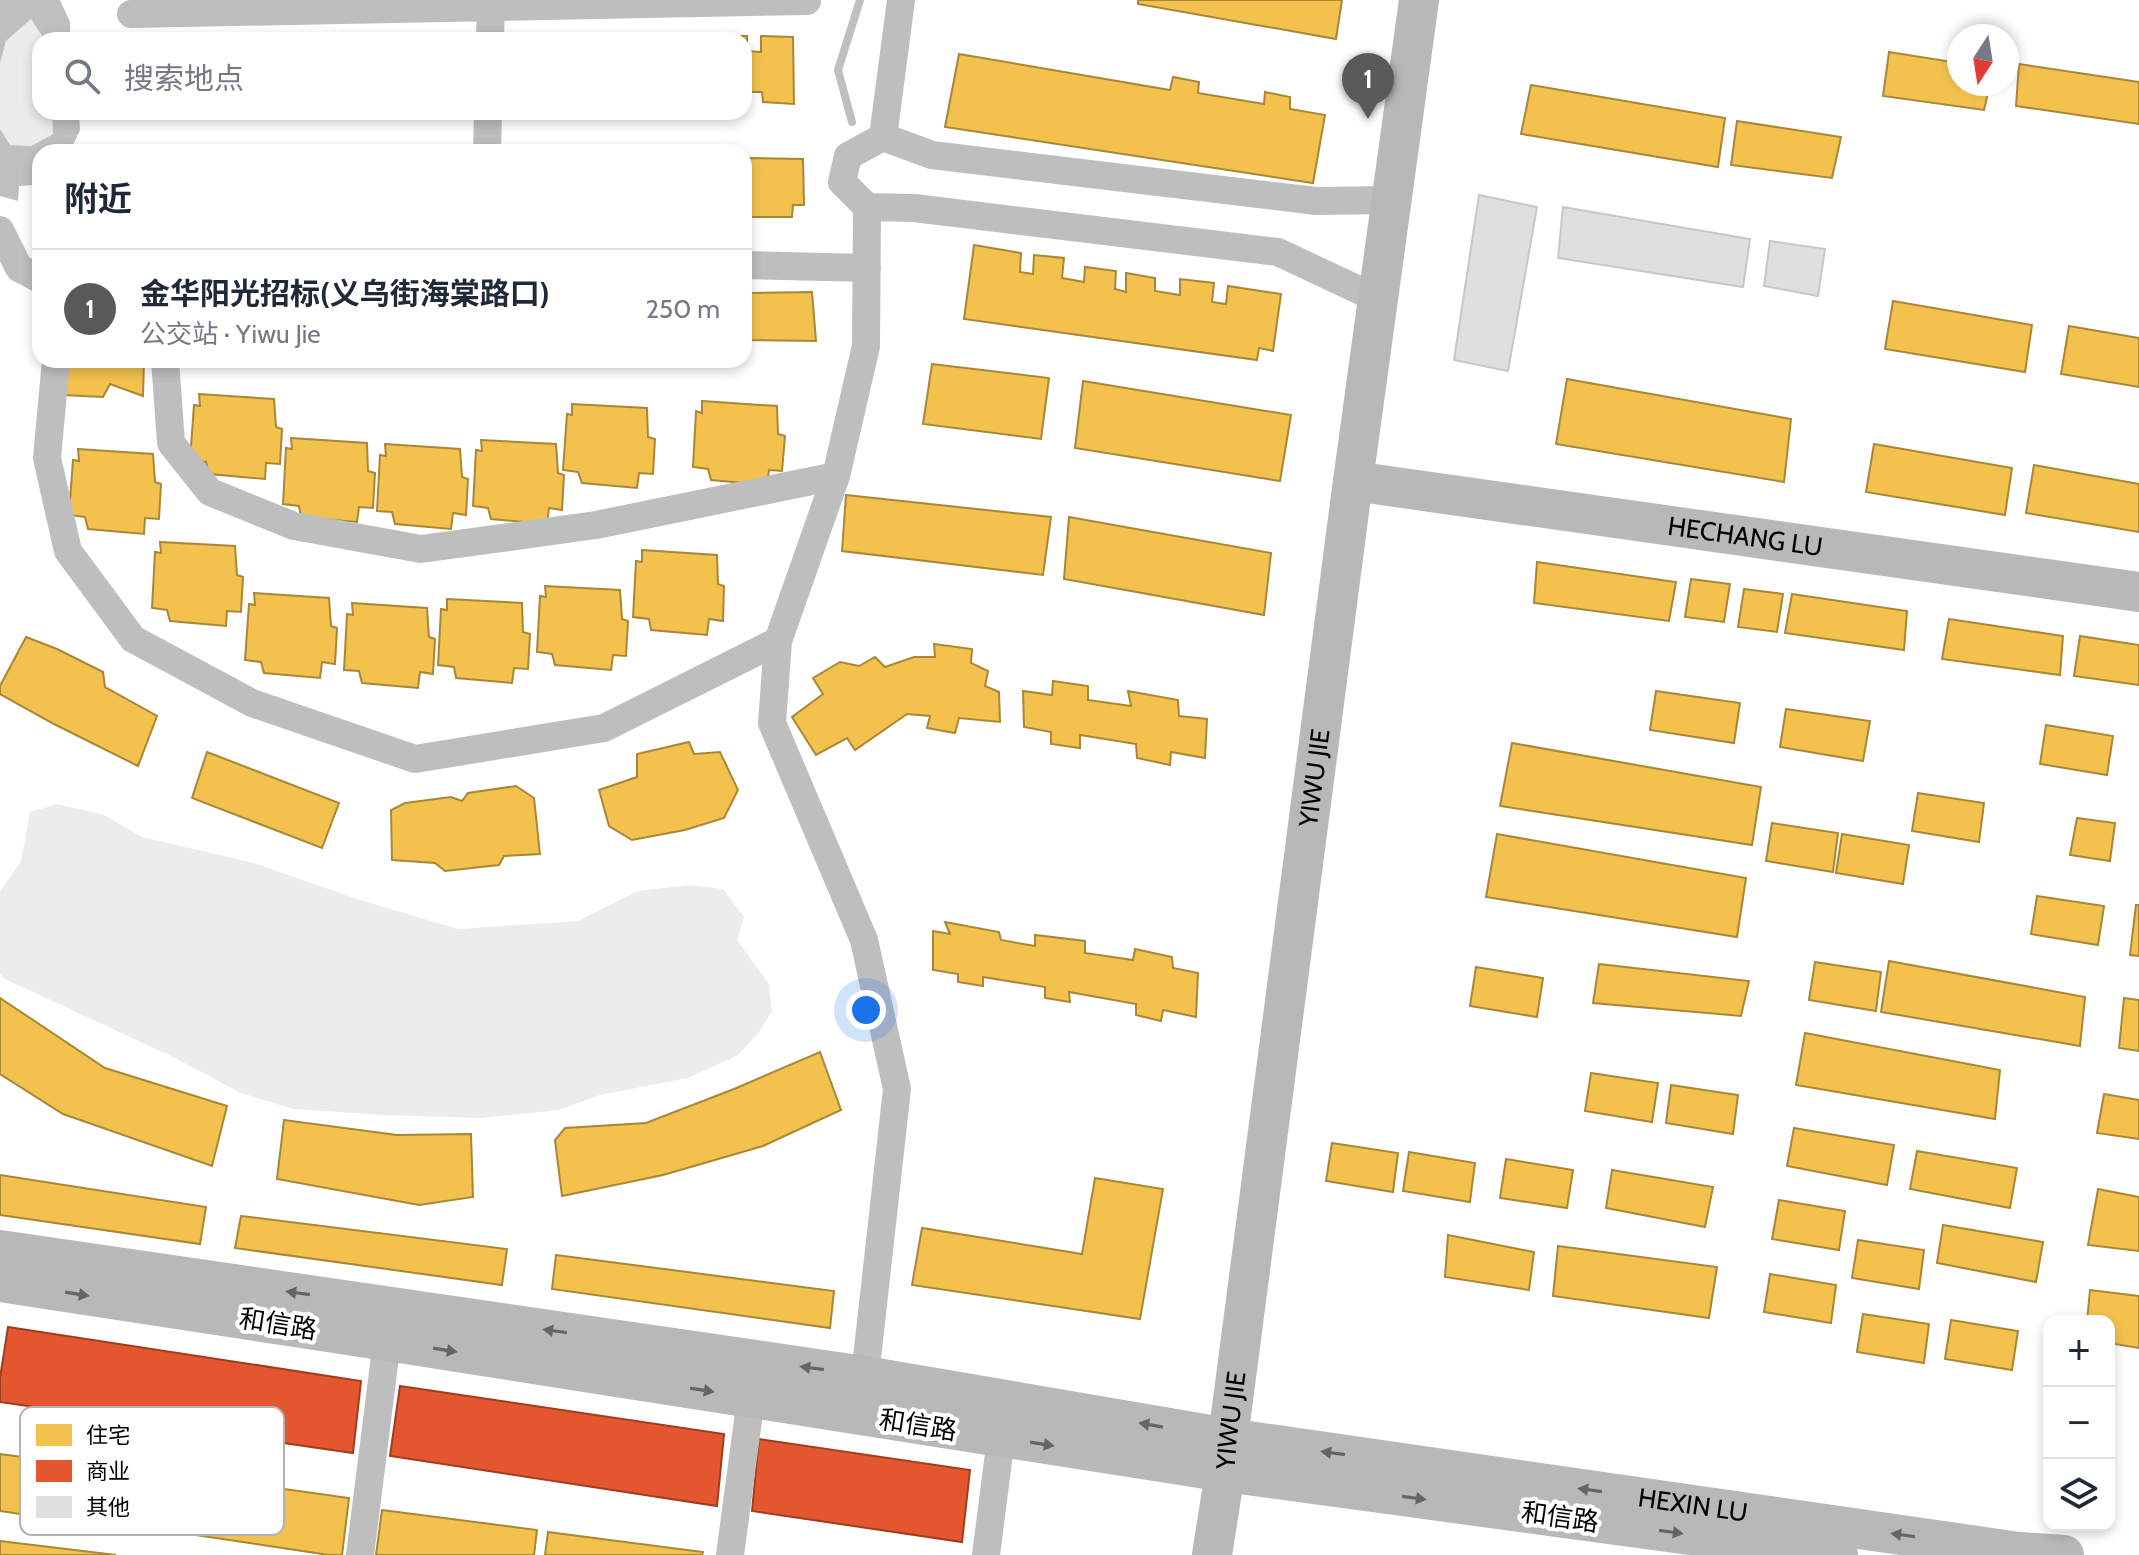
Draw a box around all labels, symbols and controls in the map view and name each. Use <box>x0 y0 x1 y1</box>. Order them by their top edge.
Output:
north arrow <box>1947 24 2019 96</box>
search box <box>32 32 752 120</box>
pin: 1 <box>1342 53 1394 119</box>
icon: search <box>60 54 104 98</box>
text: 搜索地点 <box>124 60 244 97</box>
text: 附近 <box>64 178 132 220</box>
text: 金华阳光招标(义乌街海棠路口) <box>140 275 550 312</box>
text: 1 <box>85 293 95 325</box>
text: 250 m <box>646 293 720 325</box>
text: 公交站 · Yiwu Jie <box>140 318 321 350</box>
street label: HECHANG LU <box>1666 510 1825 563</box>
street label: YIWU JIE <box>1292 727 1336 830</box>
your location <box>846 990 886 1030</box>
one-way arrow <box>285 1286 310 1299</box>
one-way arrow <box>65 1288 90 1301</box>
street label: 和信路 <box>237 1302 319 1346</box>
map controls <box>2043 1315 2115 1531</box>
button: + <box>2043 1315 2115 1387</box>
one-way arrow <box>542 1324 567 1337</box>
one-way arrow <box>433 1344 458 1357</box>
one-way arrow <box>799 1361 824 1374</box>
street label: YIWU JIE <box>1209 1369 1253 1472</box>
one-way arrow <box>690 1384 715 1397</box>
button: − <box>2043 1387 2115 1459</box>
street label: 和信路 <box>877 1403 959 1447</box>
legend <box>20 1407 284 1535</box>
one-way arrow <box>1139 1418 1164 1430</box>
text: 住宅 <box>86 1422 130 1449</box>
one-way arrow <box>1029 1438 1054 1451</box>
one-way arrow <box>1320 1446 1345 1459</box>
text: 商业 <box>86 1458 130 1485</box>
button: layers <box>2043 1459 2115 1531</box>
street label: HEXIN LU <box>1636 1481 1750 1529</box>
one-way arrow <box>1577 1483 1602 1496</box>
one-way arrow <box>1402 1492 1427 1505</box>
text: 其他 <box>86 1494 130 1521</box>
street label: 和信路 <box>1519 1496 1601 1538</box>
one-way arrow <box>1659 1526 1684 1539</box>
one-way arrow <box>1890 1528 1915 1541</box>

